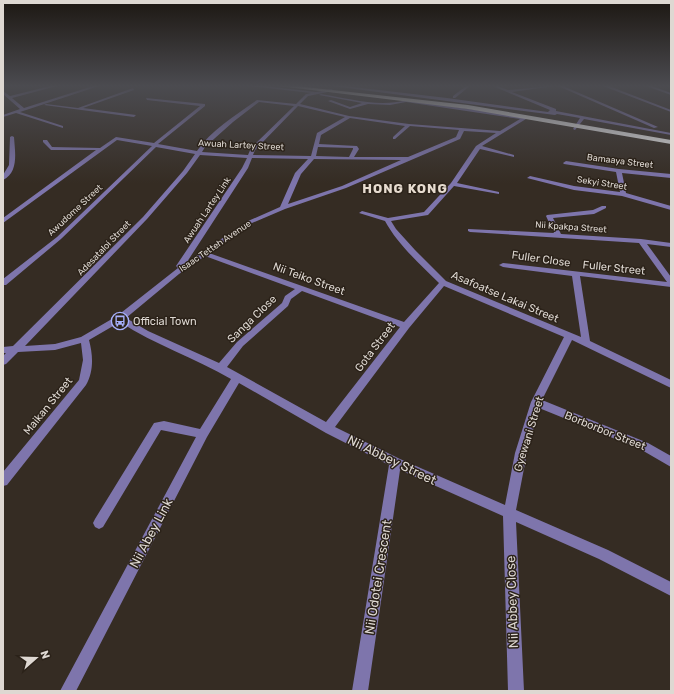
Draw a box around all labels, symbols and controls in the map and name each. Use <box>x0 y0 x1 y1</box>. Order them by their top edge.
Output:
street label: Awuah Lartey Street <box>198 138 285 152</box>
street label: Bamaaya Street <box>586 152 654 170</box>
street label: Sekyi Street <box>576 174 628 192</box>
street label: Awuah Lartey Link <box>181 175 233 245</box>
district label: HONG KONG <box>362 181 448 196</box>
street label: Awudome Street <box>46 182 104 238</box>
street label: Adesataloi Street <box>75 218 133 277</box>
street label: Isaac Tetteh Avenue <box>177 218 253 274</box>
street label: Nii Kpakpa Street <box>535 220 608 235</box>
street label: Fuller Close <box>511 248 571 270</box>
street label: Fuller Street <box>582 258 647 278</box>
street label: Nii Teiko Street <box>271 260 347 298</box>
street label: Asafoatse Lakai Street <box>449 268 561 326</box>
street label: Sanga Close <box>225 292 279 346</box>
bus stop icon: Official Town <box>110 311 130 331</box>
place label: Official Town <box>133 315 197 328</box>
street label: Gota Street <box>352 319 398 374</box>
street label: Maikan Street <box>21 374 76 437</box>
street label: Gyewani Street <box>511 394 547 473</box>
street label: Borborbor Street <box>563 409 648 453</box>
street label: Nii Abbey Street <box>345 432 439 488</box>
street label: Nii Abey Link <box>126 495 176 570</box>
street label: Nii Odotei Crescent <box>362 519 394 635</box>
street label: Nii Abbey Close <box>503 555 521 649</box>
north arrow <box>16 638 56 678</box>
text: N <box>37 649 52 661</box>

